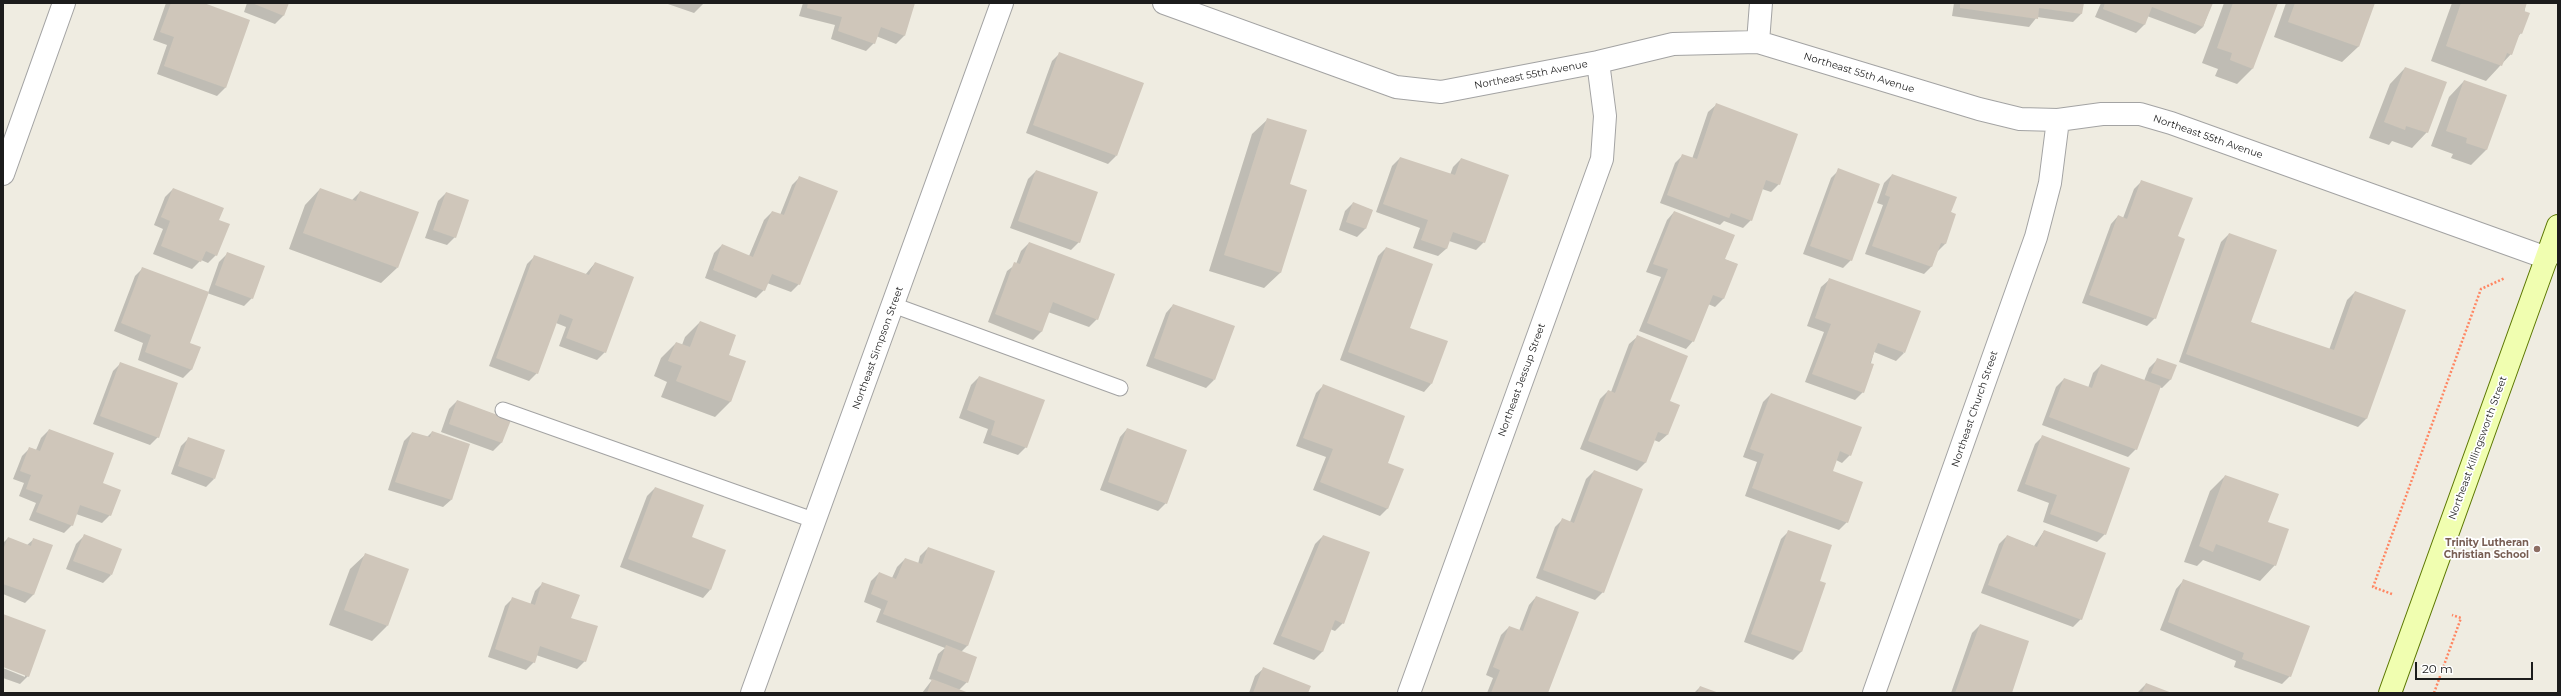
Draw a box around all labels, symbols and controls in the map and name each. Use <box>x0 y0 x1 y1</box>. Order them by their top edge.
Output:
street label: Northeast 55th Avenue <box>1802 50 1916 96</box>
street label: Northeast 55th Avenue <box>1473 58 1589 92</box>
street label: Northeast 55th Avenue <box>2152 113 2264 161</box>
street label: Northeast Simpson Street <box>850 285 906 411</box>
street label: Northeast Jessup Street <box>1496 322 1548 438</box>
street label: Northeast Church Street <box>1949 349 2001 469</box>
street label: Northeast Killingsworth Street <box>2446 375 2510 521</box>
place label: Trinity Lutheran Christian School <box>2444 537 2529 560</box>
marker: Trinity Lutheran Christian School <box>2532 544 2542 554</box>
scale bar <box>2417 654 2535 680</box>
text: 20 m <box>2422 661 2453 676</box>

